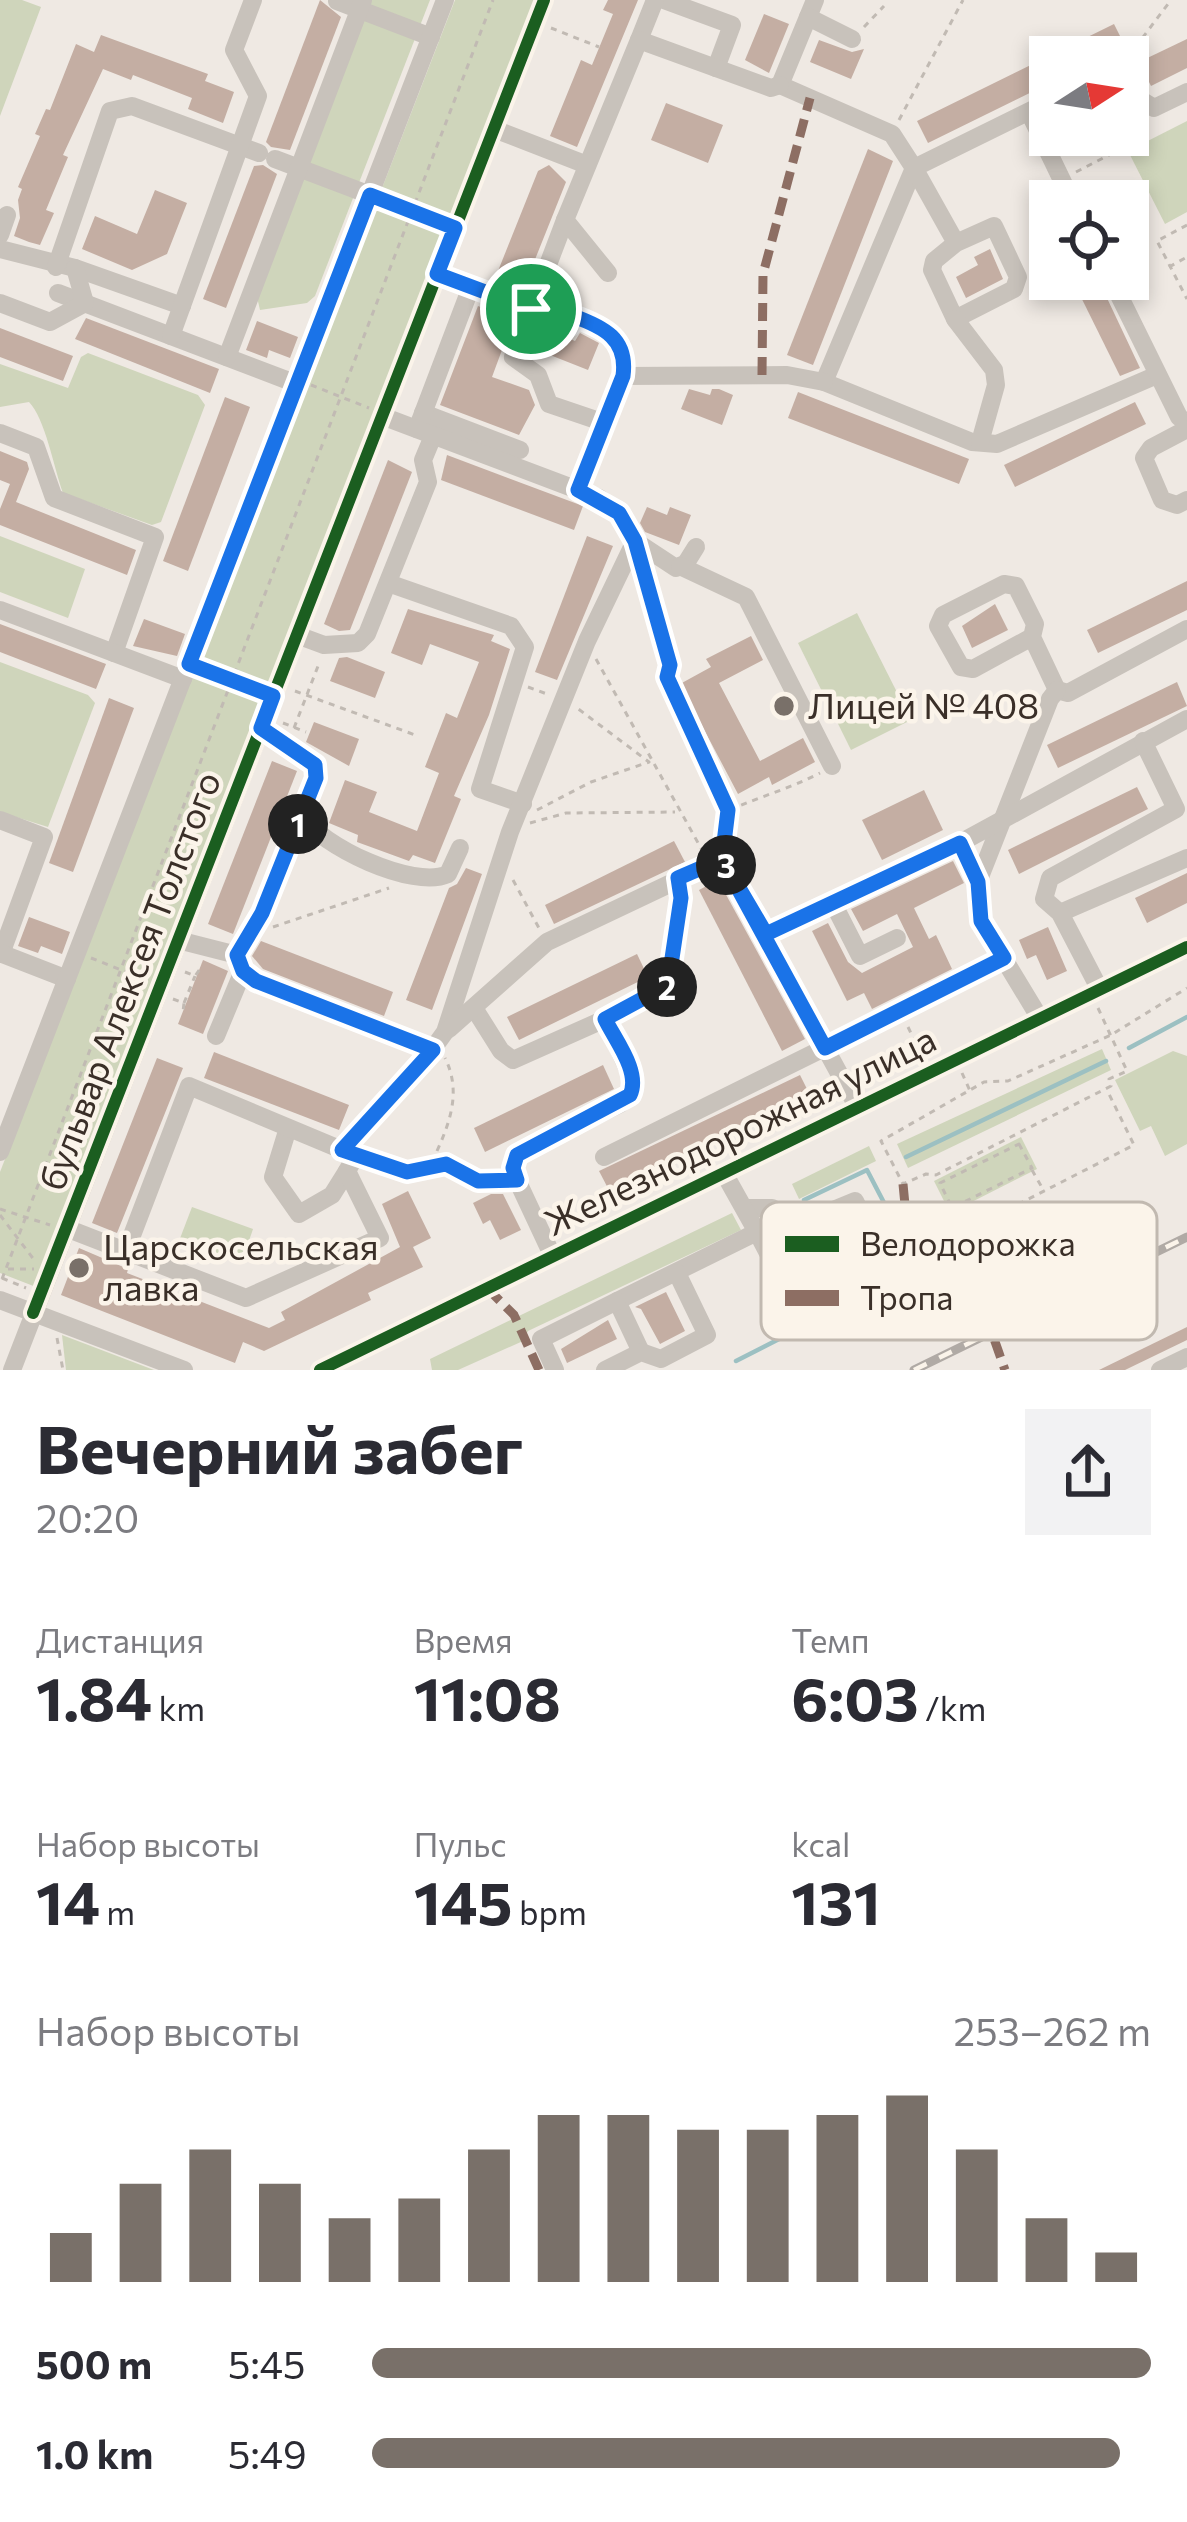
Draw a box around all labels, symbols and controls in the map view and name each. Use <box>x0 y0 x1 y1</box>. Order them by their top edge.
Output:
north arrow <box>1029 36 1149 156</box>
map controls <box>1029 36 1149 300</box>
button: locate <box>1029 180 1149 300</box>
pin <box>480 258 582 360</box>
icon: arrive <box>498 276 564 342</box>
place label: Лицей № 408 <box>808 682 1039 726</box>
marker: Лицей № 408 <box>771 693 797 719</box>
street label: бульвар Алексея Толстого <box>28 765 228 1196</box>
pin: 1 <box>268 794 328 854</box>
text: 1 <box>291 803 305 844</box>
pin: 3 <box>696 835 756 895</box>
text: 3 <box>716 844 736 885</box>
pin: 2 <box>637 957 697 1017</box>
text: 2 <box>658 966 676 1007</box>
street label: Железнодорожная улица <box>536 1015 942 1243</box>
legend <box>761 1202 1157 1340</box>
text: Велодорожка <box>860 1222 1076 1263</box>
place label: Царскосельская лавка <box>103 1223 379 1308</box>
marker: Царскосельская лавка <box>66 1255 92 1281</box>
text: Тропа <box>860 1276 953 1317</box>
text: Вечерний забег <box>36 1407 523 1488</box>
button: share <box>1025 1409 1151 1535</box>
text: 20:20 <box>36 1493 139 1541</box>
text: Дистанция <box>36 1619 204 1660</box>
text: Время <box>414 1619 513 1660</box>
text: Темп <box>791 1619 870 1660</box>
text: 1.84 <box>36 1660 152 1733</box>
text: 11:08 <box>414 1660 561 1733</box>
text: 6:03 <box>791 1660 919 1733</box>
text: km <box>152 1687 205 1728</box>
text: /km <box>919 1687 986 1728</box>
text: Набор высоты <box>36 1823 260 1864</box>
text: Пульс <box>414 1823 507 1864</box>
text: kcal <box>791 1823 850 1864</box>
text: 14 <box>36 1864 100 1937</box>
text: 145 <box>414 1864 513 1937</box>
text: 131 <box>791 1864 881 1937</box>
text: m <box>100 1891 135 1932</box>
text: bpm <box>513 1891 587 1932</box>
text: Набор высоты <box>36 2006 301 2054</box>
text: 253–262 m <box>954 2006 1151 2054</box>
text: 500 m <box>36 2339 152 2387</box>
text: 5:45 <box>228 2339 305 2387</box>
text: 1.0 km <box>36 2429 153 2477</box>
text: 5:49 <box>228 2429 307 2477</box>

